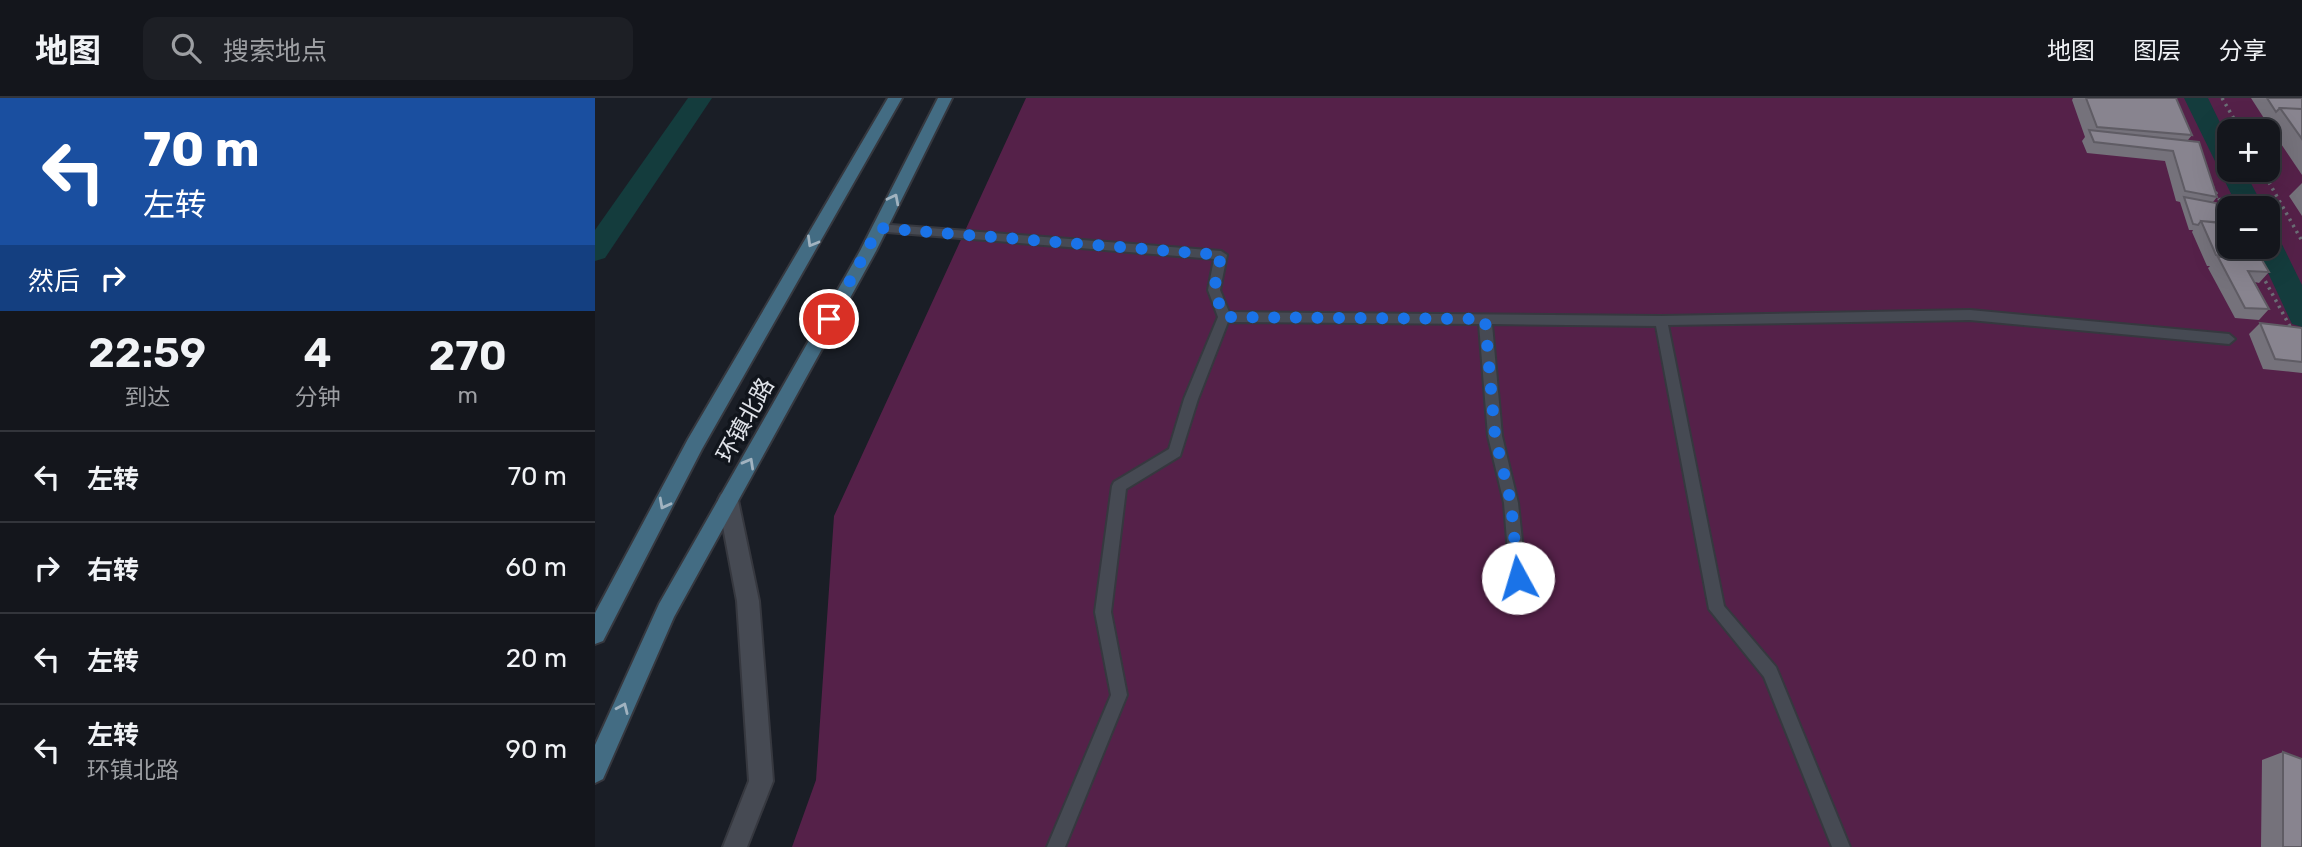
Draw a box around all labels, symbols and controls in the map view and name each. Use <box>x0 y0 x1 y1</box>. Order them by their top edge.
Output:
search box <box>143 17 633 80</box>
icon: search <box>167 29 205 67</box>
text: 地图 <box>35 31 101 70</box>
text: 搜索地点 <box>223 36 327 67</box>
text: 地图 <box>2047 37 2095 65</box>
text: 图层 <box>2133 37 2181 65</box>
text: 分享 <box>2219 37 2267 65</box>
map controls <box>2217 119 2280 259</box>
button: + <box>2217 119 2280 182</box>
text: 70 m <box>143 120 260 178</box>
icon: left <box>28 126 119 217</box>
text: 左转 <box>143 186 207 224</box>
one-way arrow <box>885 194 899 206</box>
button: − <box>2217 196 2280 259</box>
one-way arrow <box>807 235 820 247</box>
icon: right <box>94 259 132 297</box>
text: 然后 <box>28 266 80 297</box>
pin <box>799 289 859 349</box>
icon: arrive <box>810 300 848 338</box>
text: 22:59 <box>88 328 206 378</box>
text: 4 <box>303 328 331 378</box>
text: 270 <box>429 331 507 381</box>
street label: 环镇北路 <box>710 373 780 467</box>
text: m <box>458 381 478 409</box>
text: 到达 <box>124 383 170 411</box>
text: 分钟 <box>294 383 340 411</box>
one-way arrow <box>741 457 754 470</box>
icon: left <box>28 458 66 496</box>
text: 70 m <box>508 461 567 492</box>
text: 左转 <box>87 464 139 495</box>
one-way arrow <box>658 497 672 509</box>
position arrow <box>1481 541 1555 615</box>
icon: right <box>28 549 66 587</box>
text: 60 m <box>505 552 567 583</box>
text: 右转 <box>87 555 139 586</box>
icon: left <box>28 640 66 678</box>
text: 20 m <box>506 643 567 674</box>
text: 左转 <box>87 646 139 677</box>
one-way arrow <box>615 703 629 715</box>
text: 左转 <box>87 720 139 751</box>
icon: left <box>28 731 66 769</box>
text: 90 m <box>506 734 567 765</box>
text: 环镇北路 <box>87 756 179 784</box>

